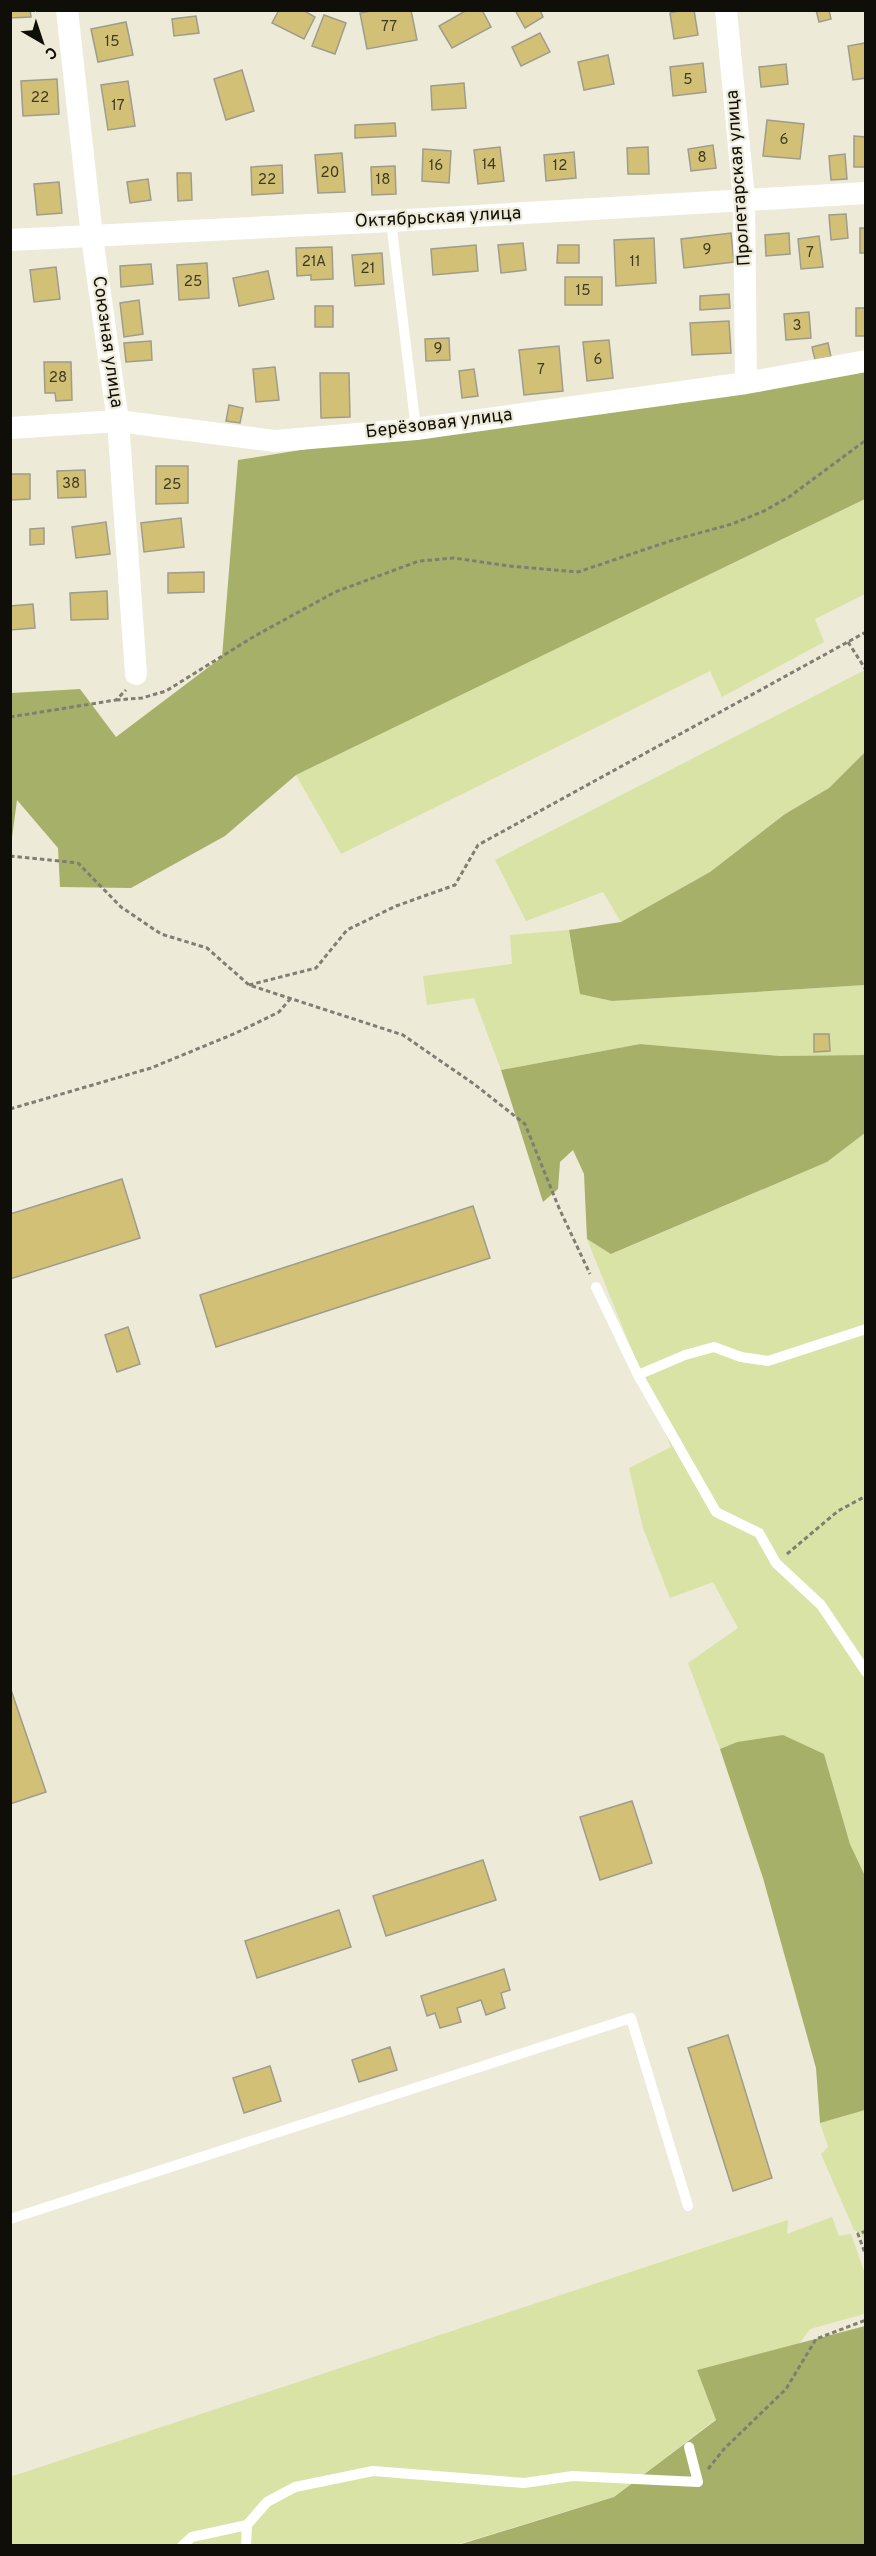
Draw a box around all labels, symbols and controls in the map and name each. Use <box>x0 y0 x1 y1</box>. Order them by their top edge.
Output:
north arrow <box>12 12 72 72</box>
house number: 77 <box>381 18 397 37</box>
house number: 15 <box>105 33 119 52</box>
text: С <box>40 41 60 63</box>
house number: 5 <box>683 71 693 90</box>
house number: 22 <box>31 89 49 108</box>
street label: Пролетарская улица <box>721 89 757 267</box>
house number: 17 <box>111 97 125 116</box>
house number: 6 <box>780 131 789 150</box>
house number: 8 <box>697 149 707 168</box>
house number: 14 <box>482 156 496 175</box>
house number: 16 <box>429 157 443 176</box>
house number: 12 <box>553 157 567 176</box>
house number: 20 <box>321 164 339 183</box>
house number: 22 <box>258 171 276 190</box>
house number: 18 <box>376 171 390 190</box>
street label: Октябрьская улица <box>354 202 522 234</box>
house number: 9 <box>703 241 711 260</box>
house number: 7 <box>806 244 814 263</box>
house number: 21А <box>302 253 326 272</box>
house number: 11 <box>629 253 641 272</box>
house number: 21 <box>361 260 375 279</box>
house number: 25 <box>184 273 202 292</box>
street label: Союзная улица <box>86 275 128 409</box>
house number: 15 <box>576 282 590 301</box>
house number: 3 <box>792 317 802 336</box>
house number: 9 <box>434 340 442 359</box>
house number: 6 <box>594 351 603 370</box>
house number: 7 <box>537 361 545 380</box>
house number: 28 <box>49 369 67 388</box>
street label: Берёзовая улица <box>364 404 514 444</box>
house number: 38 <box>62 475 80 494</box>
house number: 25 <box>163 476 181 495</box>

